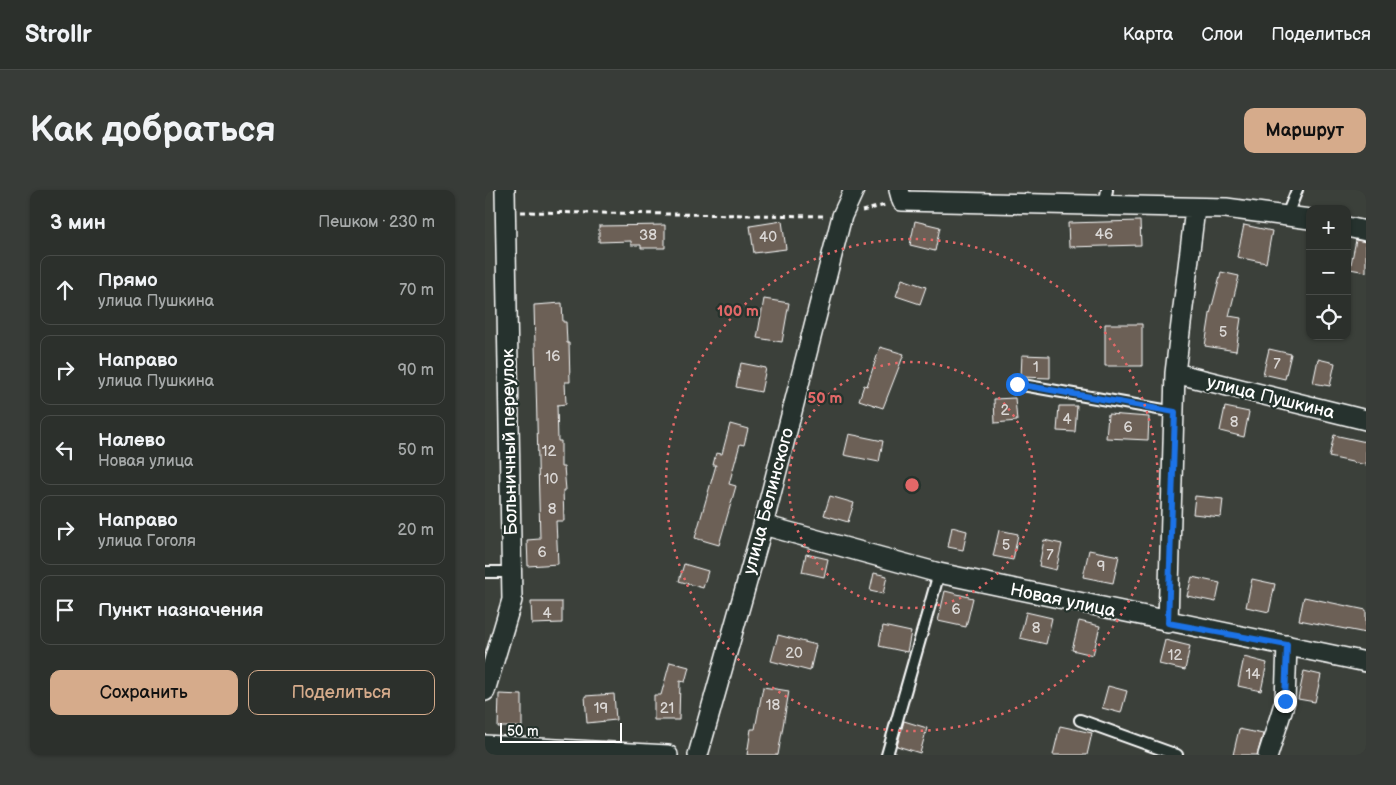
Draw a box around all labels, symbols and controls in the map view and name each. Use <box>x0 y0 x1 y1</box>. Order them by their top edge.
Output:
text: Strollr <box>25 20 92 49</box>
text: Карта <box>1123 24 1173 45</box>
text: Слои <box>1201 24 1243 45</box>
text: Поделиться <box>1271 24 1371 45</box>
button: Маршрут <box>1244 108 1366 153</box>
text: Как добраться <box>30 109 276 152</box>
map controls <box>1306 205 1351 340</box>
button: + <box>1306 205 1351 250</box>
text: 3 мин <box>50 210 106 235</box>
text: Пешком · 230 m <box>318 213 435 232</box>
house number: 46 <box>1095 225 1113 244</box>
house number: 38 <box>639 226 657 245</box>
house number: 40 <box>759 228 777 247</box>
button: − <box>1306 250 1351 295</box>
text: Прямо <box>98 269 158 292</box>
icon: ahead <box>51 276 79 304</box>
text: 70 m <box>399 281 434 300</box>
text: улица Пушкина <box>98 292 214 311</box>
button: locate <box>1306 295 1351 340</box>
text: 100 m <box>717 302 759 321</box>
house number: 5 <box>1219 323 1227 342</box>
house number: 16 <box>546 347 560 366</box>
street label: Больничный переулок <box>497 348 522 536</box>
text: Направо <box>98 349 178 372</box>
house number: 7 <box>1273 355 1281 374</box>
icon: right <box>51 356 79 384</box>
house number: 1 <box>1033 358 1039 377</box>
text: 90 m <box>398 361 434 380</box>
street label: улица Пушкина <box>1205 371 1337 424</box>
text: улица Пушкина <box>98 372 214 391</box>
route start <box>1006 373 1029 396</box>
text: 50 m <box>808 389 843 408</box>
house number: 2 <box>1001 401 1010 420</box>
house number: 4 <box>1062 410 1072 429</box>
house number: 8 <box>1230 413 1239 432</box>
house number: 6 <box>1123 418 1133 437</box>
street label: улица Белинского <box>739 425 798 577</box>
text: Налево <box>98 429 165 452</box>
icon: left <box>51 436 79 464</box>
text: 50 m <box>398 441 434 460</box>
house number: 12 <box>542 442 556 461</box>
text: Новая улица <box>98 452 194 471</box>
house number: 10 <box>544 470 558 489</box>
centre of rings <box>903 476 921 494</box>
house number: 8 <box>548 500 557 519</box>
text: Направо <box>98 509 178 532</box>
icon: right <box>51 516 79 544</box>
text: 20 m <box>398 521 434 540</box>
text: улица Гоголя <box>98 532 196 551</box>
house number: 5 <box>1002 536 1010 555</box>
house number: 6 <box>537 543 547 562</box>
house number: 7 <box>1046 546 1054 565</box>
house number: 9 <box>1097 557 1105 576</box>
street label: Новая улица <box>1008 579 1118 622</box>
icon: arrive <box>51 596 79 624</box>
text: Пункт назначения <box>98 599 263 622</box>
house number: 6 <box>951 600 961 619</box>
house number: 4 <box>542 604 552 623</box>
house number: 8 <box>1032 619 1041 638</box>
house number: 20 <box>785 644 803 663</box>
house number: 12 <box>1168 646 1182 665</box>
house number: 14 <box>1246 665 1260 684</box>
button: Сохранить <box>50 670 238 715</box>
button: Поделиться <box>248 670 435 715</box>
route end <box>1274 690 1297 713</box>
house number: 18 <box>766 696 781 715</box>
house number: 19 <box>594 699 608 718</box>
house number: 21 <box>660 699 674 718</box>
scale bar <box>500 720 623 743</box>
text: 50 m <box>507 723 539 740</box>

